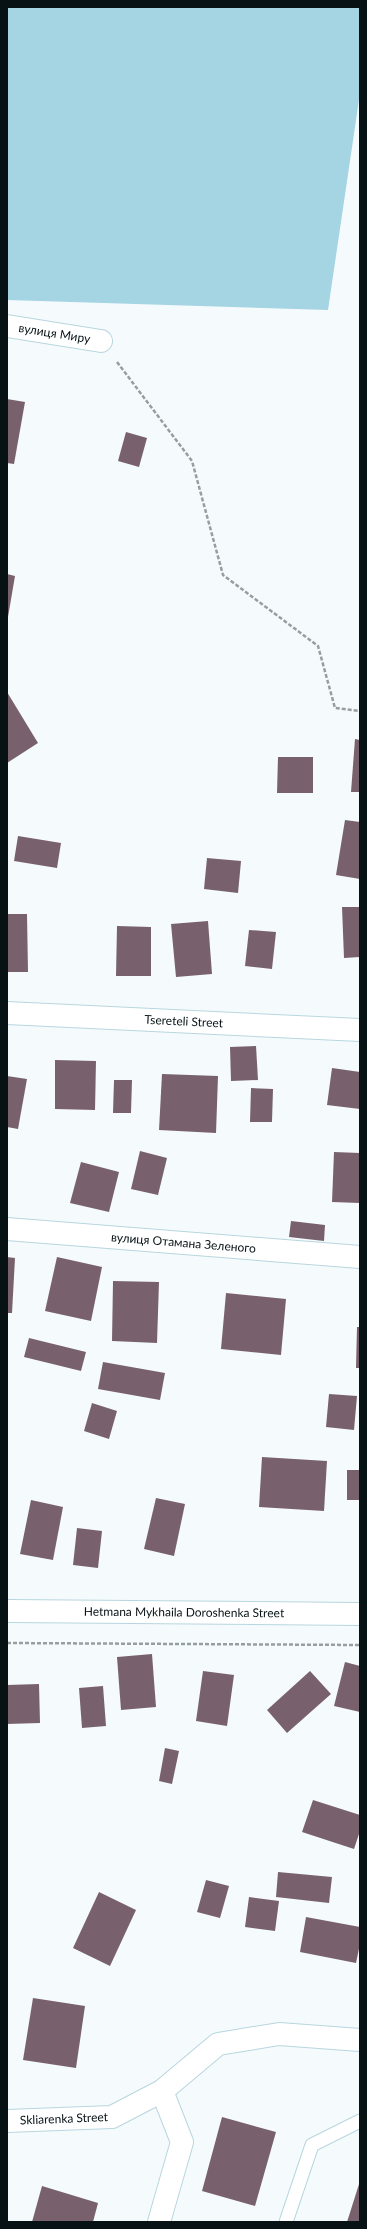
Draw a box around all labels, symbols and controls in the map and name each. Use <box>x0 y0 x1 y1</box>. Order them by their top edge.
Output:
street label: вулиця Миру <box>18 320 92 346</box>
street label: Tsereteli Street <box>144 1012 224 1030</box>
street label: вулиця Отамана Зеленого <box>111 1229 257 1256</box>
street label: Hetmana Mykhaila Doroshenka Street <box>84 1604 285 1620</box>
street label: Skliarenka Street <box>20 2109 109 2128</box>

